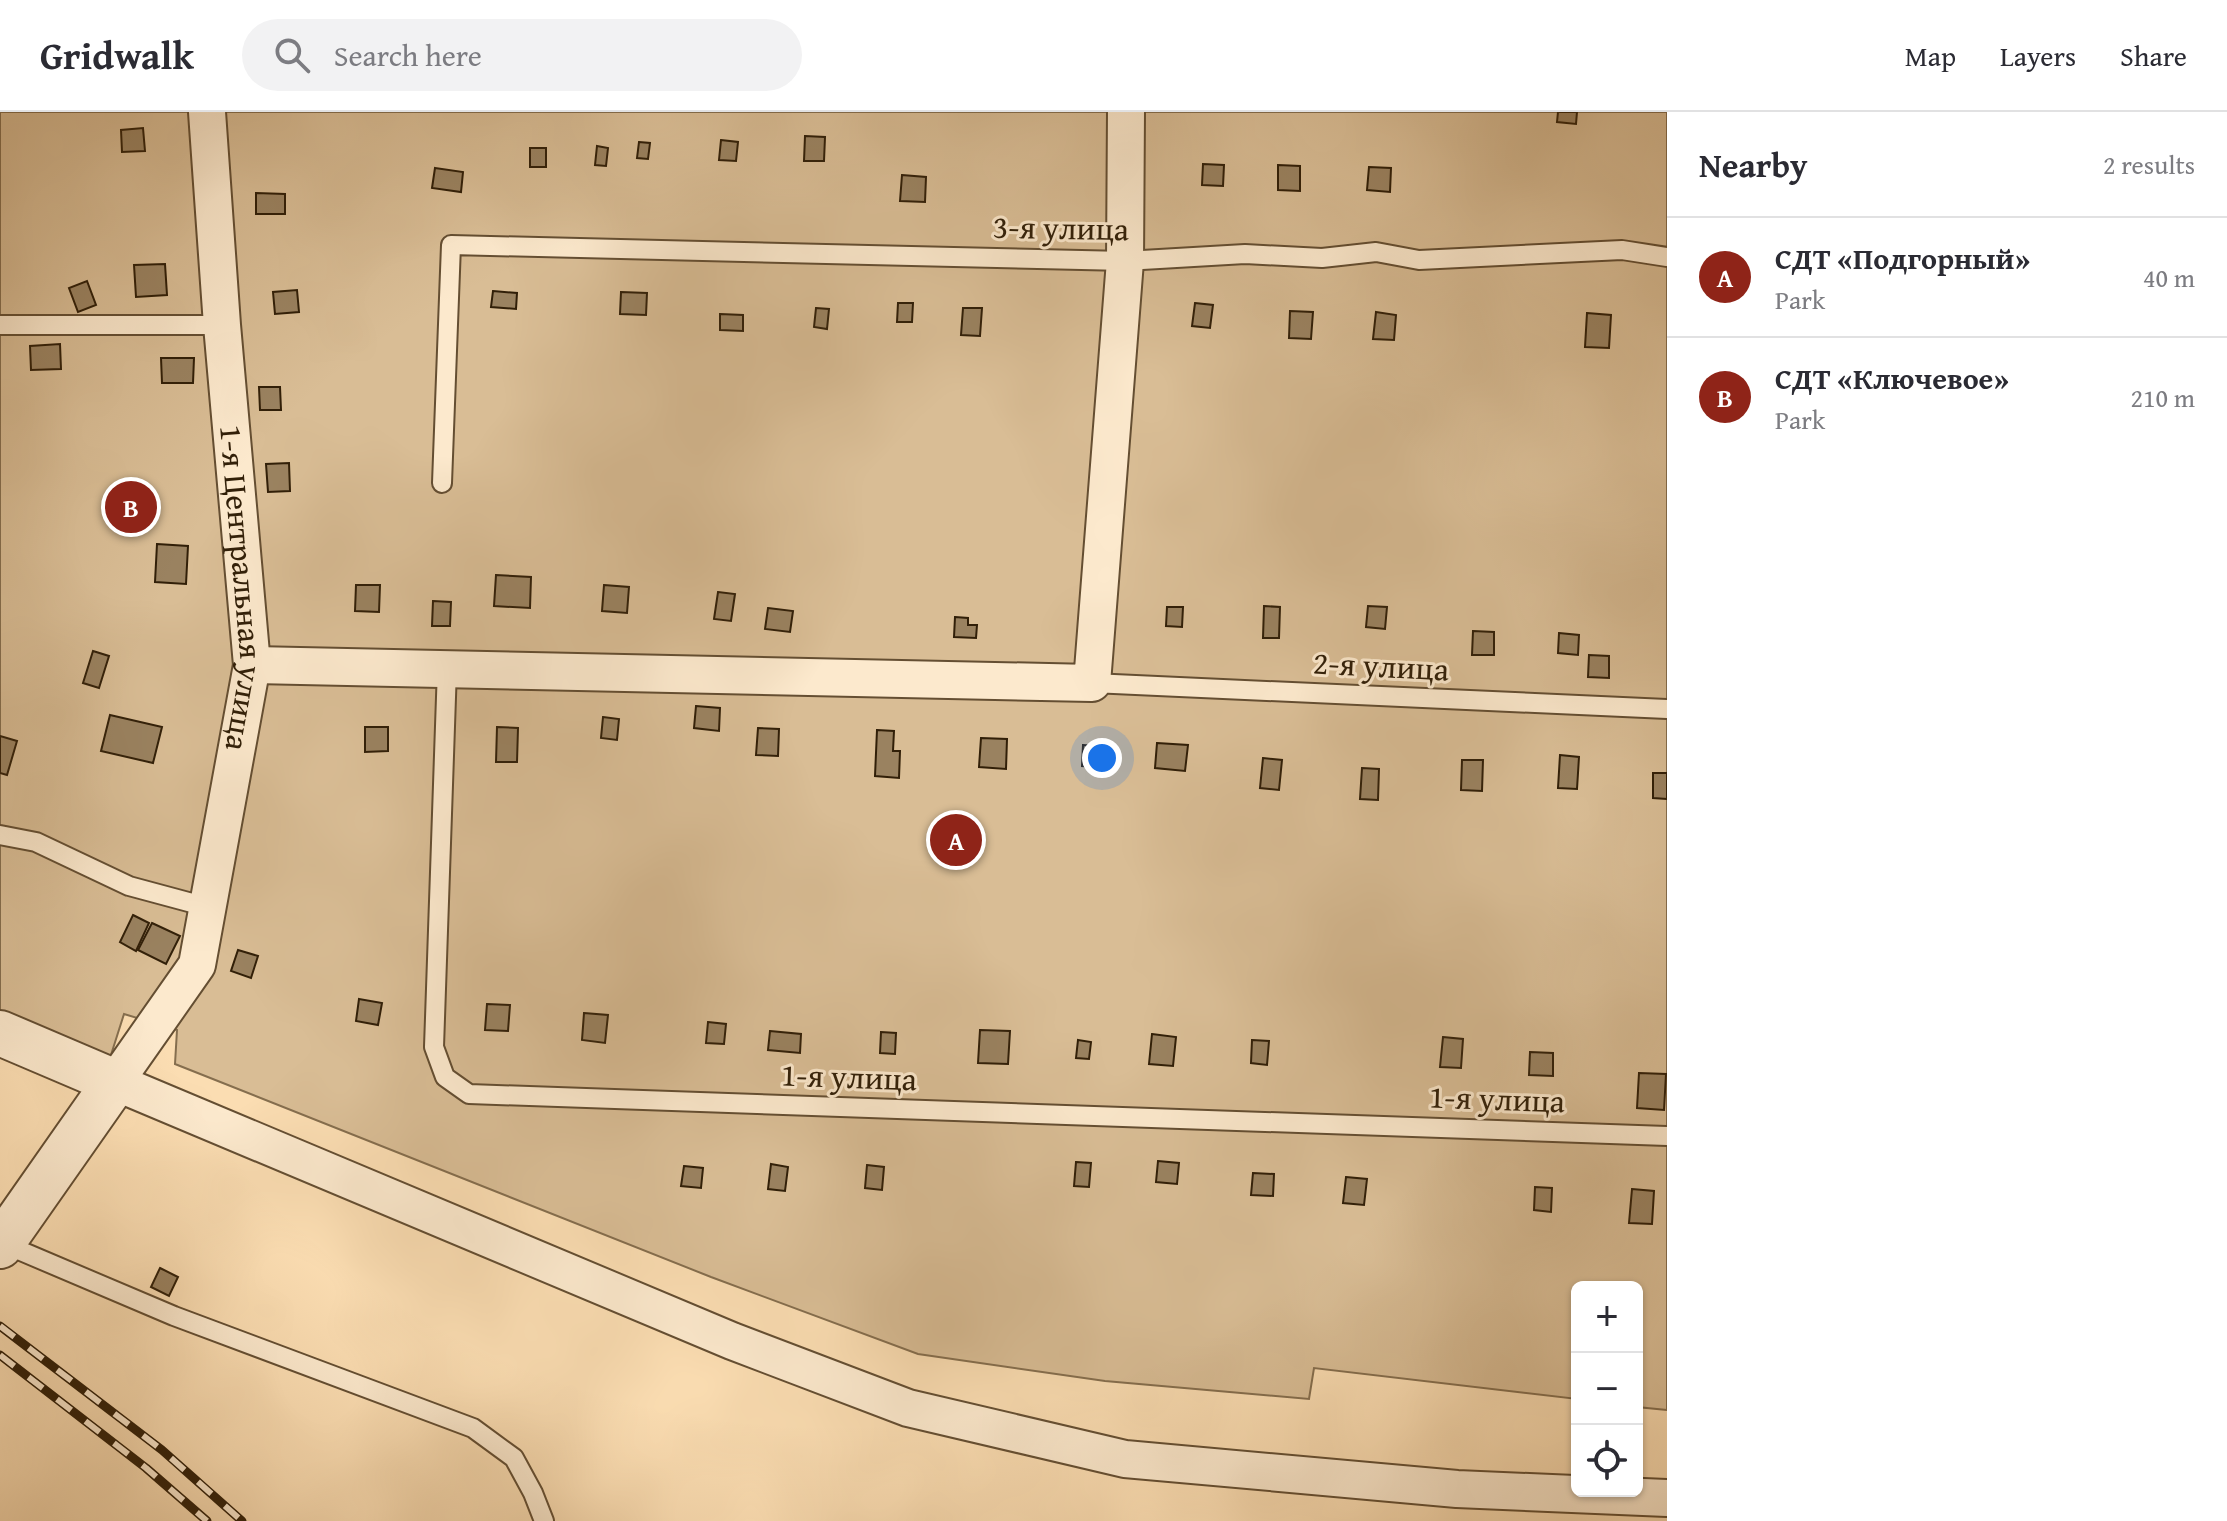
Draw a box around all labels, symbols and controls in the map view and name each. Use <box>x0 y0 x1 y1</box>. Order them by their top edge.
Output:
search box <box>242 19 802 91</box>
text: Gridwalk <box>40 27 194 83</box>
icon: search <box>270 33 314 77</box>
text: Search here <box>334 33 482 77</box>
text: Map <box>1905 35 1956 76</box>
text: Layers <box>2000 35 2076 76</box>
text: Share <box>2120 35 2187 76</box>
text: Nearby <box>1699 140 1808 189</box>
text: 2 results <box>2103 145 2195 184</box>
street label: 3-я улица <box>993 203 1130 252</box>
text: СДТ «Подгорный» <box>1775 236 2030 280</box>
text: A <box>1717 258 1733 297</box>
text: 40 m <box>2143 258 2195 297</box>
text: Park <box>1775 280 1825 319</box>
text: СДТ «Ключевое» <box>1775 356 2009 400</box>
text: B <box>1717 378 1733 417</box>
text: 210 m <box>2130 378 2195 417</box>
text: Park <box>1775 400 1825 439</box>
street label: 1-я Центральная улица <box>208 423 276 756</box>
pin: B <box>105 477 157 537</box>
street label: 2-я улица <box>1312 638 1451 693</box>
your location <box>1082 738 1122 778</box>
pin: A <box>930 810 982 870</box>
street label: 1-я улица <box>780 1051 919 1102</box>
street label: 1-я улица <box>1428 1073 1567 1124</box>
map controls <box>1571 1281 1643 1497</box>
button: + <box>1571 1281 1643 1353</box>
button: − <box>1571 1353 1643 1425</box>
button: locate <box>1571 1425 1643 1497</box>

